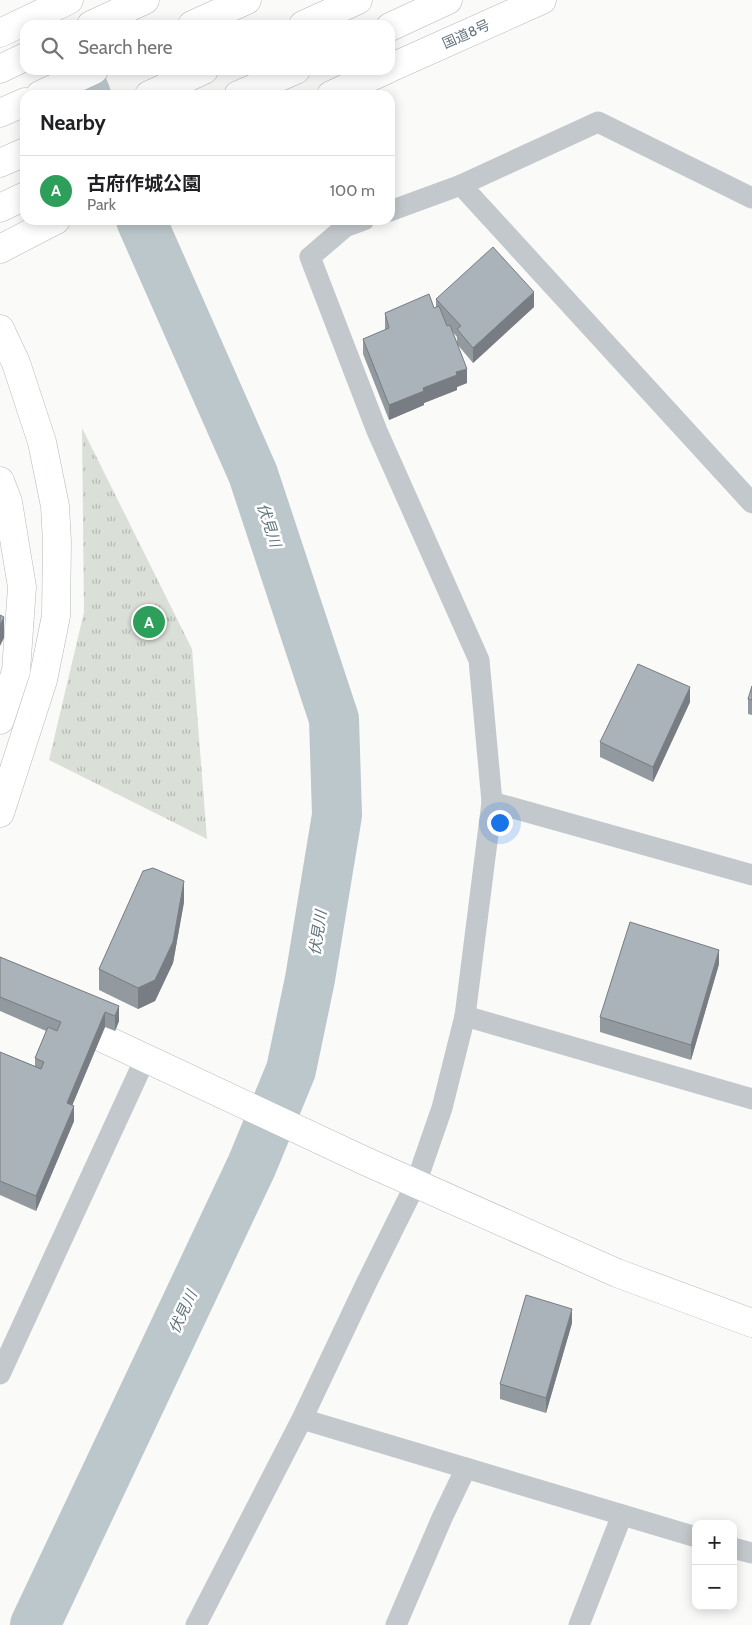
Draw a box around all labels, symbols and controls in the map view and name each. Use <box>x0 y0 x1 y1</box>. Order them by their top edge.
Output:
street label: 国道8号 <box>439 16 493 52</box>
search box <box>20 20 395 75</box>
icon: search <box>38 34 66 62</box>
text: Search here <box>78 36 172 59</box>
text: Nearby <box>40 110 106 135</box>
text: 古府作城公園 <box>87 172 201 195</box>
text: A <box>51 181 61 200</box>
text: 100 m <box>330 181 375 200</box>
text: Park <box>87 195 116 214</box>
water label: 伏見川 <box>253 501 285 551</box>
pin: A <box>133 603 165 641</box>
your location <box>487 810 513 836</box>
water label: 伏見川 <box>306 907 331 957</box>
water label: 伏見川 <box>165 1286 202 1336</box>
map controls <box>692 1520 737 1610</box>
button: + <box>692 1520 737 1565</box>
button: − <box>692 1565 737 1610</box>

